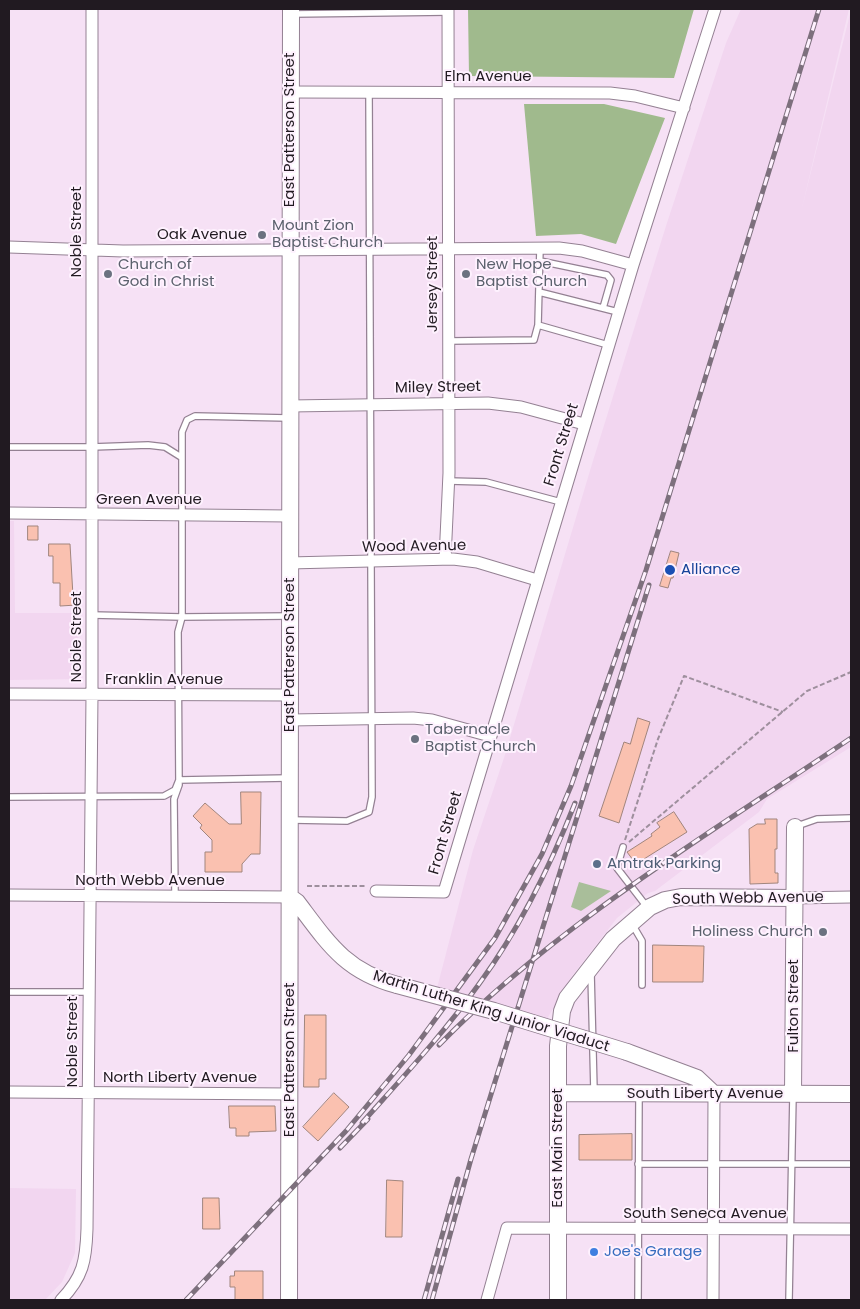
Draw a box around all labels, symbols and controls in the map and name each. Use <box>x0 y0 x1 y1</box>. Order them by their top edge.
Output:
street label: East Patterson Street <box>281 53 299 207</box>
street label: Elm Avenue <box>444 68 532 86</box>
street label: Noble Street <box>68 186 86 278</box>
place label: Mount Zion Baptist Church <box>272 217 383 252</box>
street label: Oak Avenue <box>157 226 247 244</box>
marker: Mount Zion Baptist Church <box>256 229 268 241</box>
street label: Jersey Street <box>424 236 442 332</box>
place label: Church of God in Christ <box>118 256 214 291</box>
place label: New Hope Baptist Church <box>476 256 587 291</box>
marker: Church of God in Christ <box>102 268 114 280</box>
marker: New Hope Baptist Church <box>460 268 472 280</box>
street label: Miley Street <box>395 378 481 398</box>
street label: Front Street <box>541 401 583 489</box>
street label: Green Avenue <box>96 491 202 509</box>
street label: Wood Avenue <box>362 537 466 557</box>
place label: Alliance <box>681 561 740 579</box>
marker: Alliance <box>663 563 677 577</box>
street label: East Patterson Street <box>281 578 299 732</box>
street label: Noble Street <box>68 591 86 683</box>
street label: Franklin Avenue <box>105 671 223 689</box>
place label: Tabernacle Baptist Church <box>425 721 536 756</box>
marker: Tabernacle Baptist Church <box>409 733 421 745</box>
street label: Front Street <box>426 789 466 877</box>
place label: Amtrak Parking <box>607 855 721 873</box>
marker: Amtrak Parking <box>591 858 603 870</box>
street label: North Webb Avenue <box>75 872 225 890</box>
street label: South Webb Avenue <box>672 889 824 909</box>
place label: Holiness Church <box>692 923 813 941</box>
marker: Holiness Church <box>817 926 829 938</box>
street label: Fulton Street <box>785 959 803 1053</box>
street label: Martin Luther King Junior Viaduct <box>371 967 611 1057</box>
street label: East Patterson Street <box>281 983 299 1137</box>
street label: Noble Street <box>64 996 82 1088</box>
street label: North Liberty Avenue <box>103 1069 257 1087</box>
street label: South Liberty Avenue <box>627 1085 783 1103</box>
street label: East Main Street <box>549 1088 567 1208</box>
street label: South Seneca Avenue <box>623 1205 787 1223</box>
place label: Joe's Garage <box>604 1243 702 1261</box>
marker: Joe's Garage <box>588 1246 600 1258</box>

